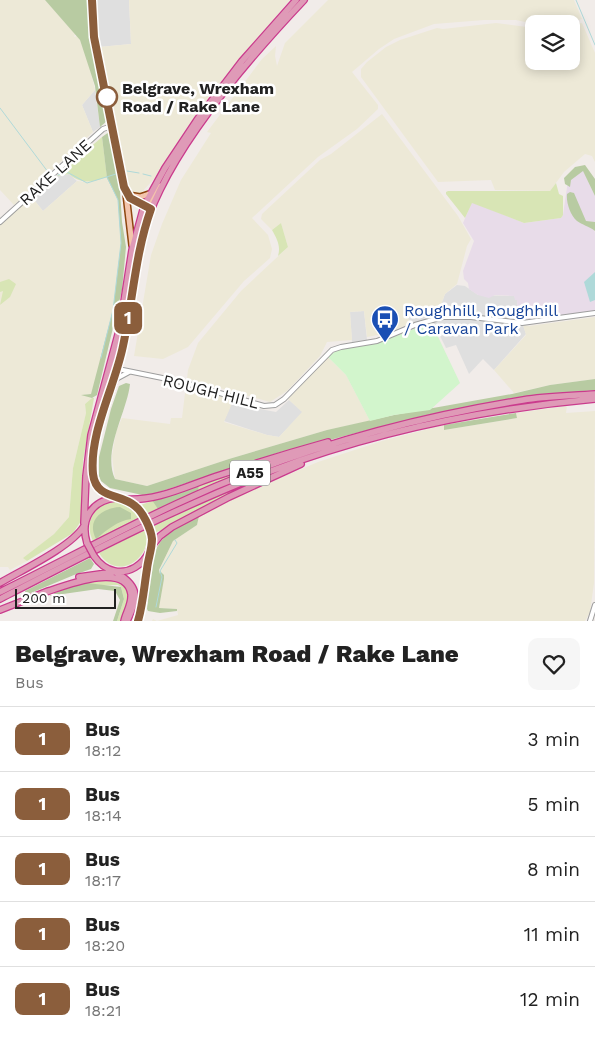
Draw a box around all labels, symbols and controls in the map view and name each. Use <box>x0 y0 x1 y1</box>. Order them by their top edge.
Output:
map controls <box>525 15 580 70</box>
button: layers <box>525 15 580 70</box>
place label: Belgrave, Wrexham Road / Rake Lane <box>122 79 274 116</box>
marker: Belgrave, Wrexham Road / Rake Lane <box>96 86 118 108</box>
street label: RAKE LANE <box>16 135 95 209</box>
place label: Roughhill, Roughhill / Caravan Park <box>404 301 558 338</box>
line badge: 1 <box>112 302 144 334</box>
bus stop icon: Roughhill, Roughhill / Caravan Park <box>370 304 400 343</box>
text: 1 <box>124 307 132 328</box>
street label: ROUGH HILL <box>161 370 261 413</box>
road number: A55 <box>230 460 270 486</box>
scale bar <box>15 586 116 609</box>
text: 200 m <box>22 590 66 606</box>
button: heart <box>528 638 580 690</box>
text: Belgrave, Wrexham Road / Rake Lane <box>15 640 459 668</box>
text: Bus <box>15 673 44 692</box>
text: Bus <box>85 718 120 741</box>
text: 1 <box>39 728 46 749</box>
text: 3 min <box>528 728 580 751</box>
text: 18:12 <box>85 741 121 760</box>
text: Bus <box>85 783 120 806</box>
text: 1 <box>39 793 46 814</box>
text: 5 min <box>528 793 580 816</box>
text: 18:14 <box>85 806 122 825</box>
text: Bus <box>85 848 120 871</box>
text: 1 <box>39 858 46 879</box>
text: 8 min <box>527 858 580 881</box>
text: 18:17 <box>85 871 121 890</box>
text: Bus <box>85 913 120 936</box>
text: 1 <box>39 923 46 944</box>
text: 11 min <box>524 923 580 946</box>
text: 18:20 <box>85 936 125 955</box>
text: Bus <box>85 978 120 1001</box>
text: 1 <box>39 988 46 1009</box>
text: 12 min <box>520 988 580 1011</box>
text: 18:21 <box>85 1001 121 1020</box>

